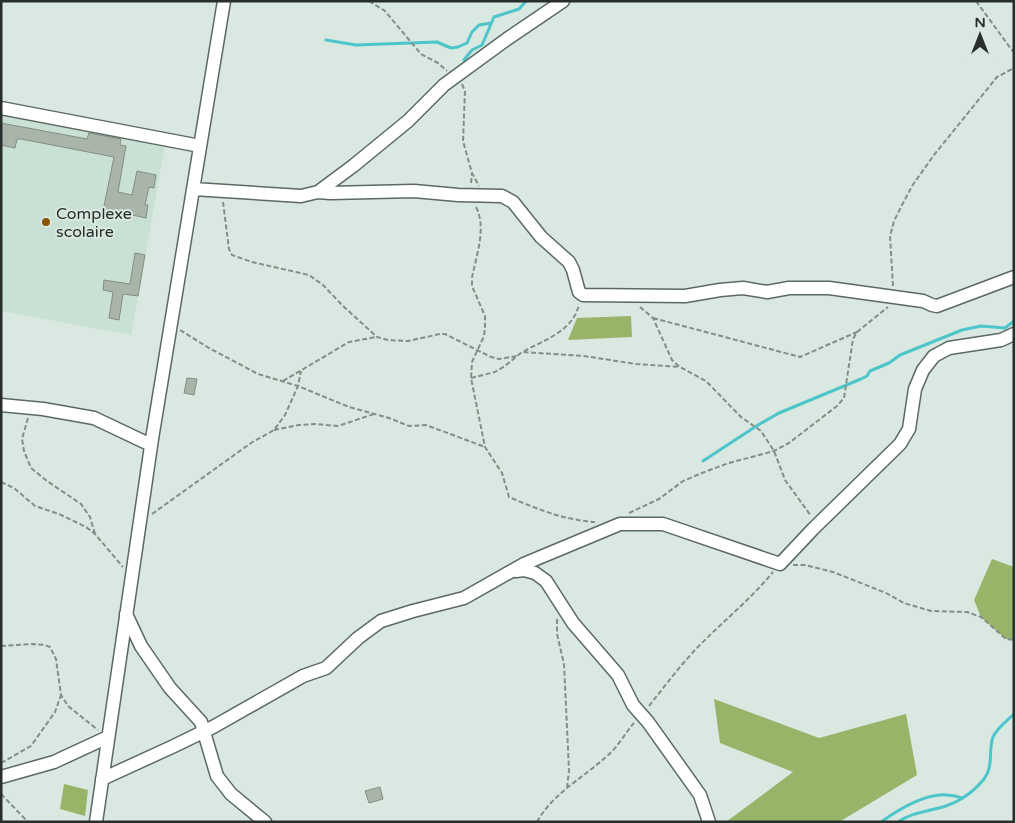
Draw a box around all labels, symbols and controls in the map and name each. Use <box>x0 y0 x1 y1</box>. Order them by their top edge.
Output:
north arrow <box>955 10 1005 60</box>
text: N <box>974 14 986 31</box>
place label: Complexe scolaire <box>56 204 132 242</box>
marker: Complexe scolaire <box>40 216 52 228</box>

